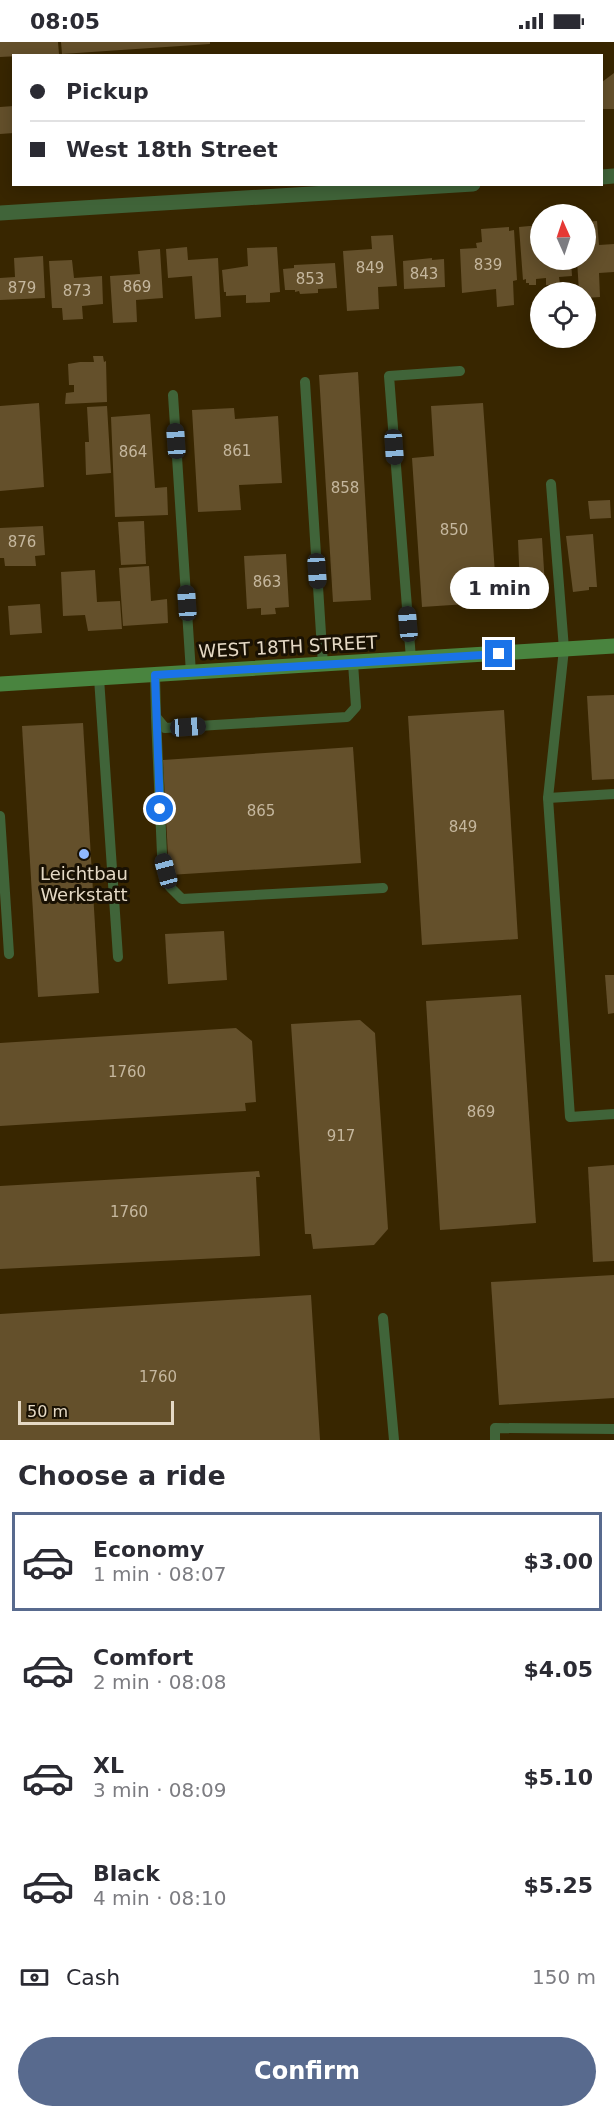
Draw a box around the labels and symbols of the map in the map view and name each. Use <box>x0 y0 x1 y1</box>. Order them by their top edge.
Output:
north arrow <box>530 204 596 270</box>
house number: 839 <box>474 256 502 274</box>
house number: 849 <box>356 259 384 277</box>
house number: 843 <box>410 265 438 283</box>
house number: 853 <box>296 270 324 288</box>
house number: 869 <box>123 278 151 296</box>
house number: 879 <box>8 279 36 297</box>
house number: 873 <box>63 282 91 300</box>
car <box>166 422 186 460</box>
car <box>384 428 404 466</box>
house number: 861 <box>223 442 251 460</box>
house number: 864 <box>119 443 147 461</box>
house number: 858 <box>331 479 359 497</box>
house number: 850 <box>440 521 468 539</box>
house number: 876 <box>8 533 36 551</box>
car <box>307 552 327 590</box>
callout: 1 min <box>450 567 548 609</box>
house number: 863 <box>253 573 281 591</box>
car <box>177 584 197 622</box>
car <box>397 605 419 643</box>
street label: WEST 18TH STREET <box>198 631 379 662</box>
route end <box>485 640 512 667</box>
car <box>169 717 207 737</box>
route start <box>146 795 173 822</box>
house number: 865 <box>247 802 275 820</box>
house number: 849 <box>449 818 477 836</box>
marker: Leichtbau Werkstatt <box>77 847 91 861</box>
car <box>153 851 179 891</box>
place label: Leichtbau Werkstatt <box>40 863 128 905</box>
house number: 1760 <box>108 1063 146 1081</box>
house number: 869 <box>467 1103 495 1121</box>
house number: 917 <box>327 1127 355 1145</box>
house number: 1760 <box>110 1203 148 1221</box>
house number: 1760 <box>139 1368 177 1386</box>
scale bar <box>18 1398 174 1426</box>

